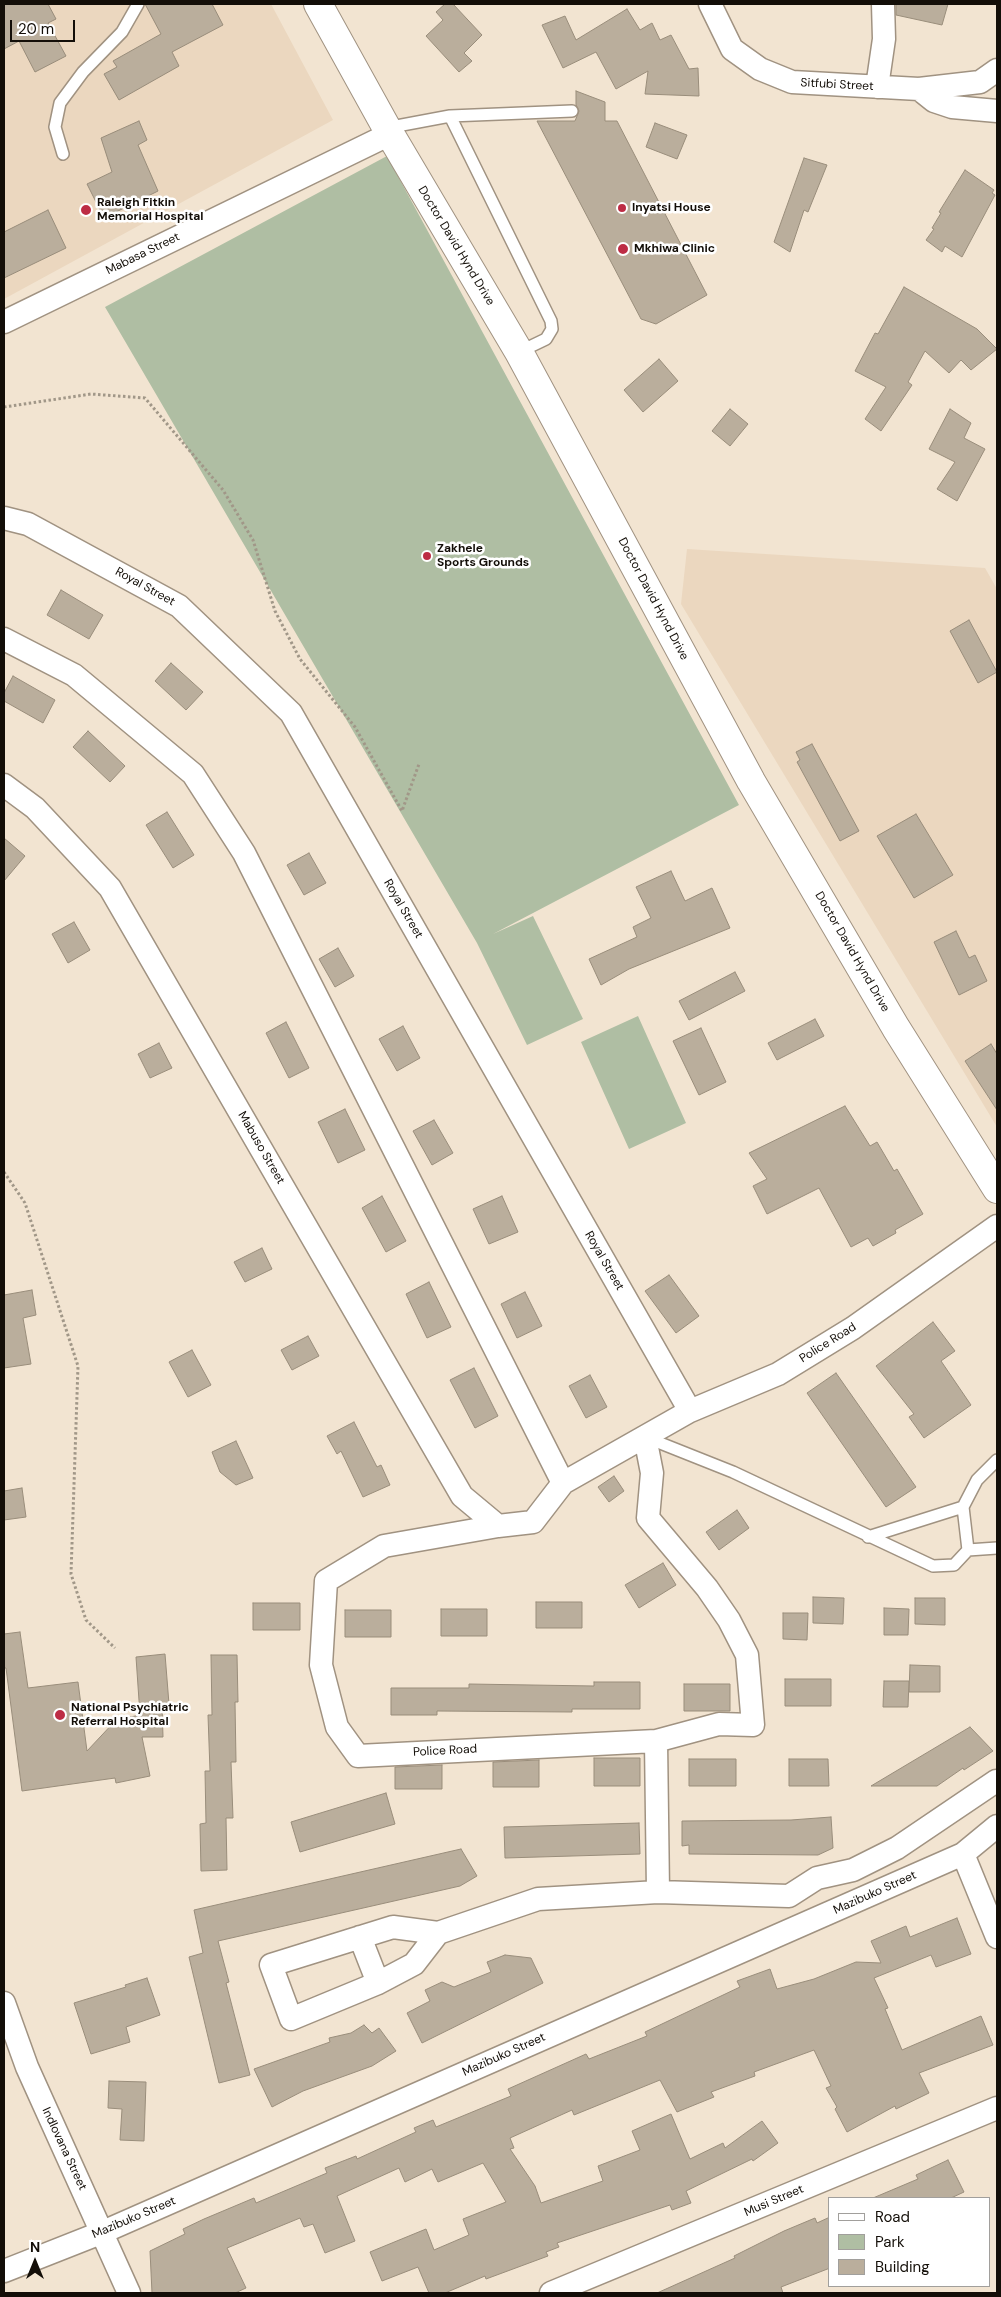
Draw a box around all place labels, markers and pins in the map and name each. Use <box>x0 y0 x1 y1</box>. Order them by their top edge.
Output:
place label: Raleigh Fitkin Memorial Hospital <box>97 196 204 224</box>
place label: Inyatsi House <box>632 201 711 215</box>
marker: Inyatsi House <box>616 202 628 214</box>
marker: Raleigh Fitkin Memorial Hospital <box>79 203 93 217</box>
marker: Mkhiwa Clinic <box>616 242 630 256</box>
place label: Mkhiwa Clinic <box>634 242 715 256</box>
place label: Zakhele Sports Grounds <box>437 542 529 570</box>
marker: Zakhele Sports Grounds <box>421 550 433 562</box>
place label: National Psychiatric Referral Hospital <box>71 1701 189 1729</box>
marker: National Psychiatric Referral Hospital <box>53 1708 67 1722</box>

